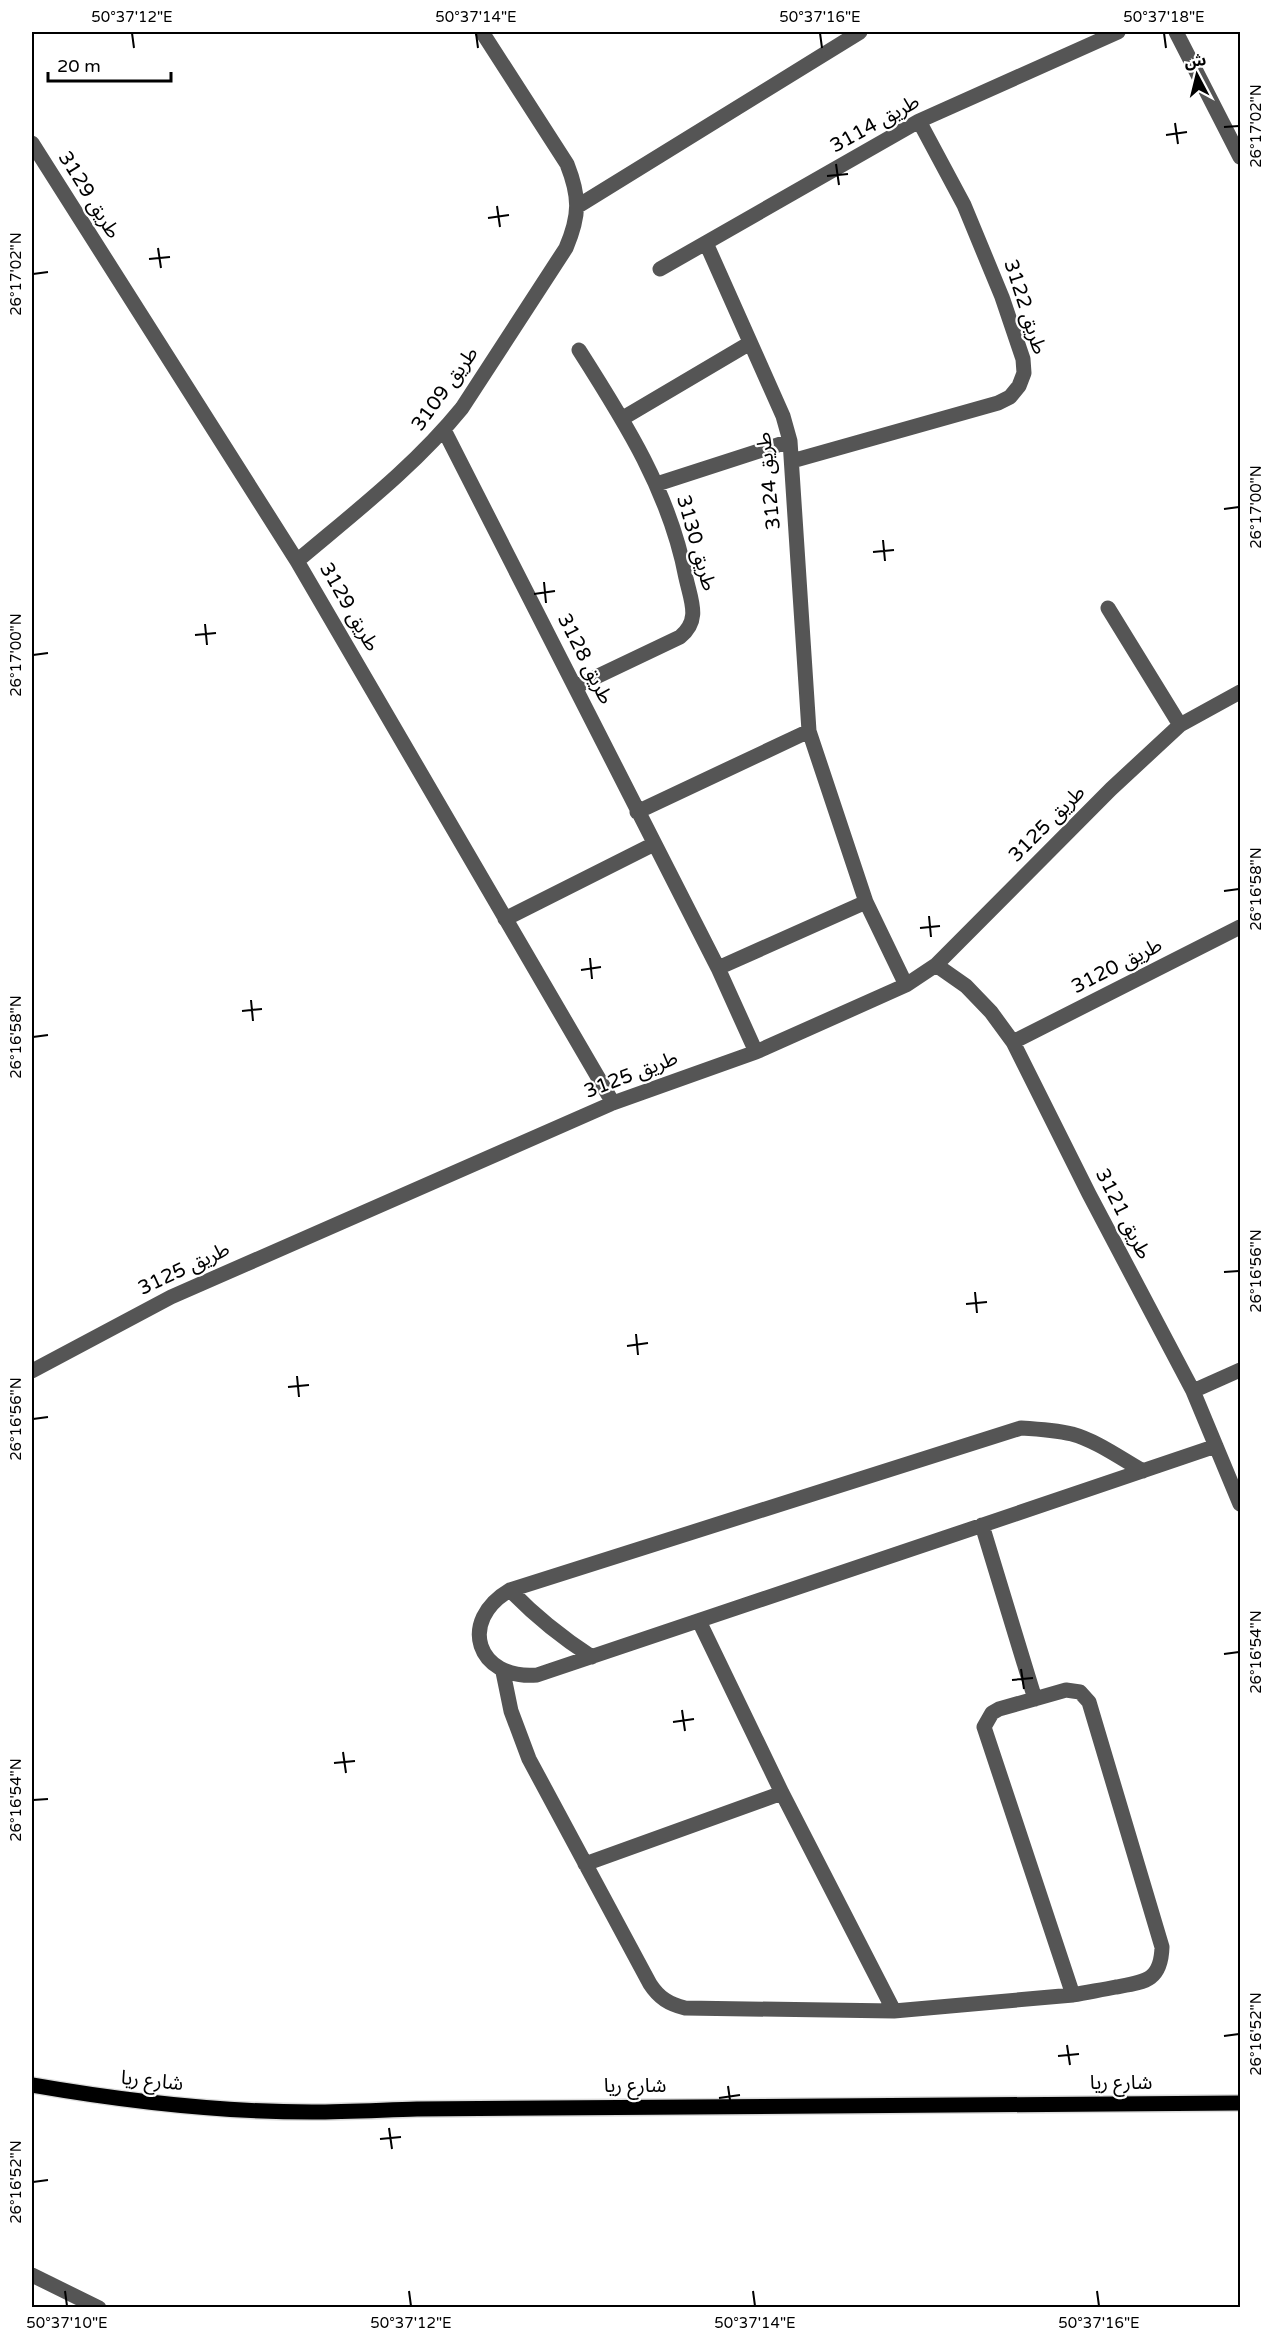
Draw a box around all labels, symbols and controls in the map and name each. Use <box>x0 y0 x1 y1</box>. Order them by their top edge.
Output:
text: 50°37'12"E <box>91 8 173 26</box>
text: 50°37'14"E <box>435 8 517 26</box>
text: 50°37'16"E <box>779 8 861 26</box>
text: 50°37'18"E <box>1123 8 1205 26</box>
scale bar <box>48 45 171 83</box>
north arrow <box>1167 45 1227 105</box>
text: ش <box>1183 50 1207 72</box>
text: 20 m <box>57 55 101 77</box>
text: 26°17'02"N <box>1247 84 1265 168</box>
street label: طريق 3114 <box>826 90 924 158</box>
street label: طريق 3129 <box>53 147 125 243</box>
text: 26°17'02"N <box>7 232 25 316</box>
street label: طريق 3122 <box>998 256 1052 358</box>
street label: طريق 3109 <box>406 342 484 436</box>
street label: طريق 3124 <box>752 431 786 531</box>
text: 26°17'00"N <box>1247 465 1265 549</box>
street label: طريق 3130 <box>671 492 721 594</box>
street label: طريق 3129 <box>314 558 384 656</box>
street label: طريق 3128 <box>552 610 618 708</box>
text: 26°17'00"N <box>7 613 25 697</box>
street label: طريق 3125 <box>1004 781 1090 867</box>
text: 26°16'58"N <box>1247 847 1265 931</box>
street label: طريق 3120 <box>1068 933 1166 999</box>
text: 26°16'58"N <box>7 995 25 1079</box>
street label: طريق 3125 <box>581 1046 681 1104</box>
street label: طريق 3121 <box>1090 1165 1156 1263</box>
text: 26°16'56"N <box>1247 1229 1265 1313</box>
street label: طريق 3125 <box>134 1237 234 1301</box>
text: 26°16'56"N <box>7 1377 25 1461</box>
text: 26°16'54"N <box>1247 1610 1265 1694</box>
text: 26°16'54"N <box>7 1758 25 1842</box>
text: 26°16'52"N <box>1247 1992 1265 2076</box>
street label: شارع ريا <box>119 2066 184 2098</box>
street label: شارع ريا <box>1090 2071 1152 2097</box>
street label: شارع ريا <box>604 2074 666 2100</box>
text: 26°16'52"N <box>7 2140 25 2224</box>
text: 50°37'10"E <box>26 2314 108 2332</box>
text: 50°37'12"E <box>370 2314 452 2332</box>
text: 50°37'14"E <box>714 2314 796 2332</box>
text: 50°37'16"E <box>1058 2314 1140 2332</box>

